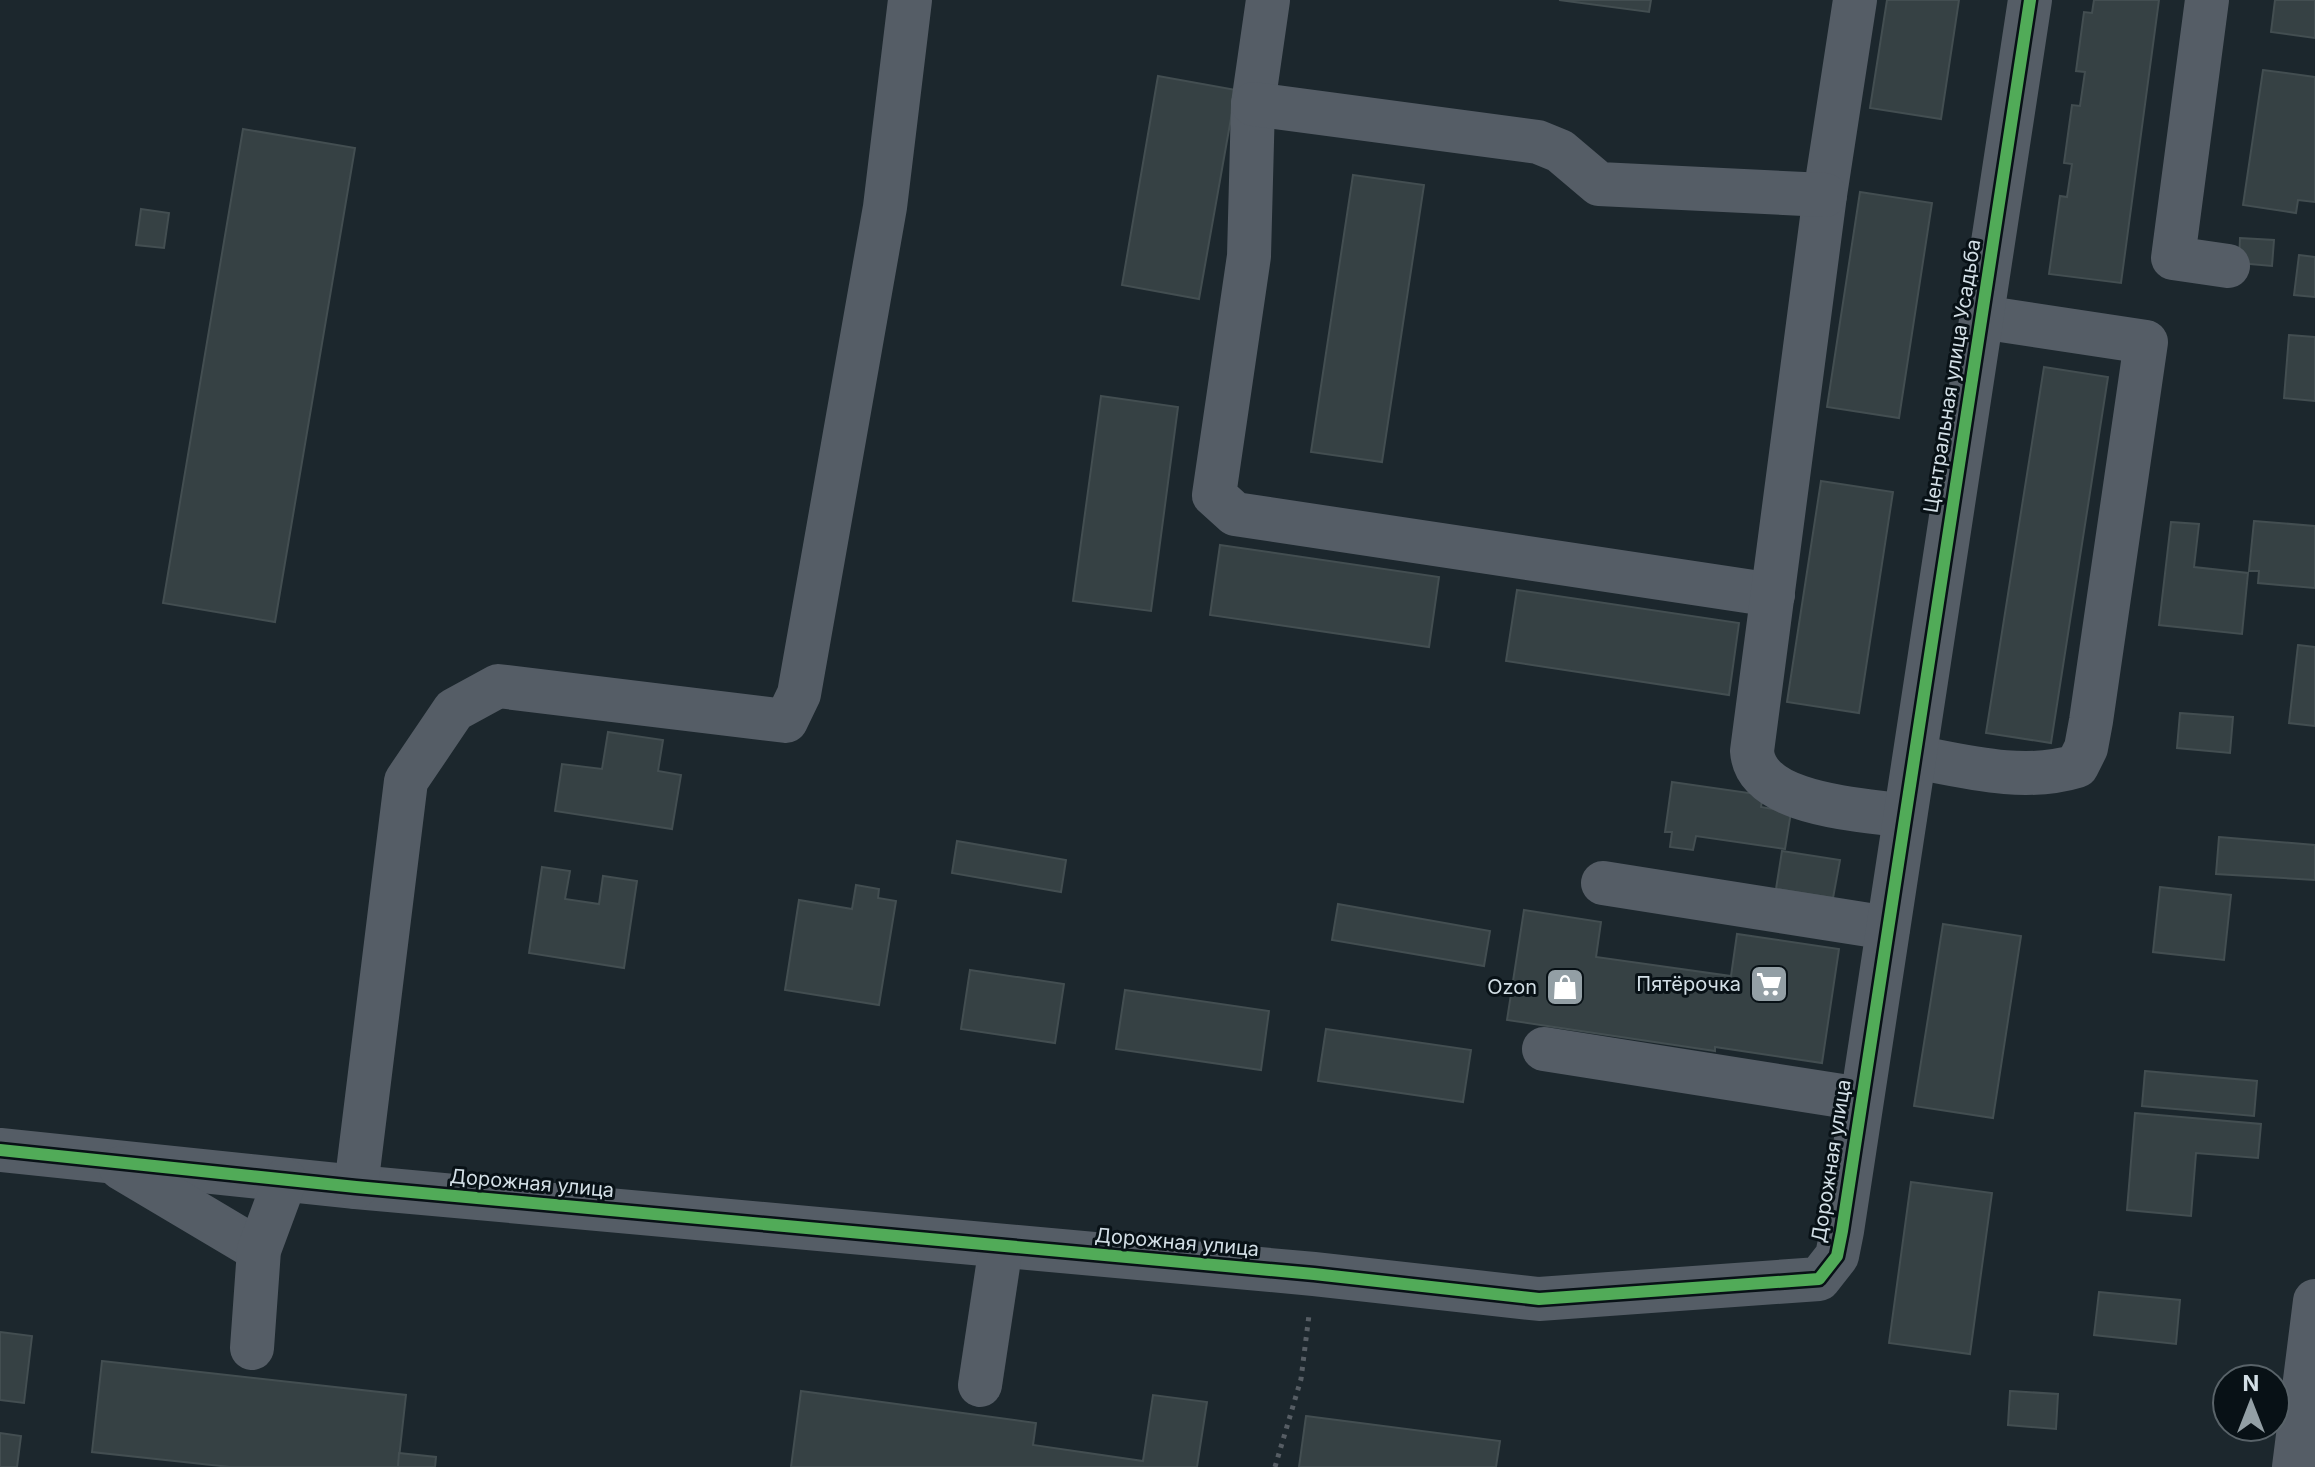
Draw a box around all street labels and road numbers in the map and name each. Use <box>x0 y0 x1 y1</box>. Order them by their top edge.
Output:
street label: Центральная улица Усадьба <box>1918 237 1986 515</box>
street label: Дорожная улица <box>1806 1078 1856 1244</box>
street label: Дорожная улица <box>449 1164 615 1202</box>
street label: Дорожная улица <box>1094 1223 1260 1261</box>

